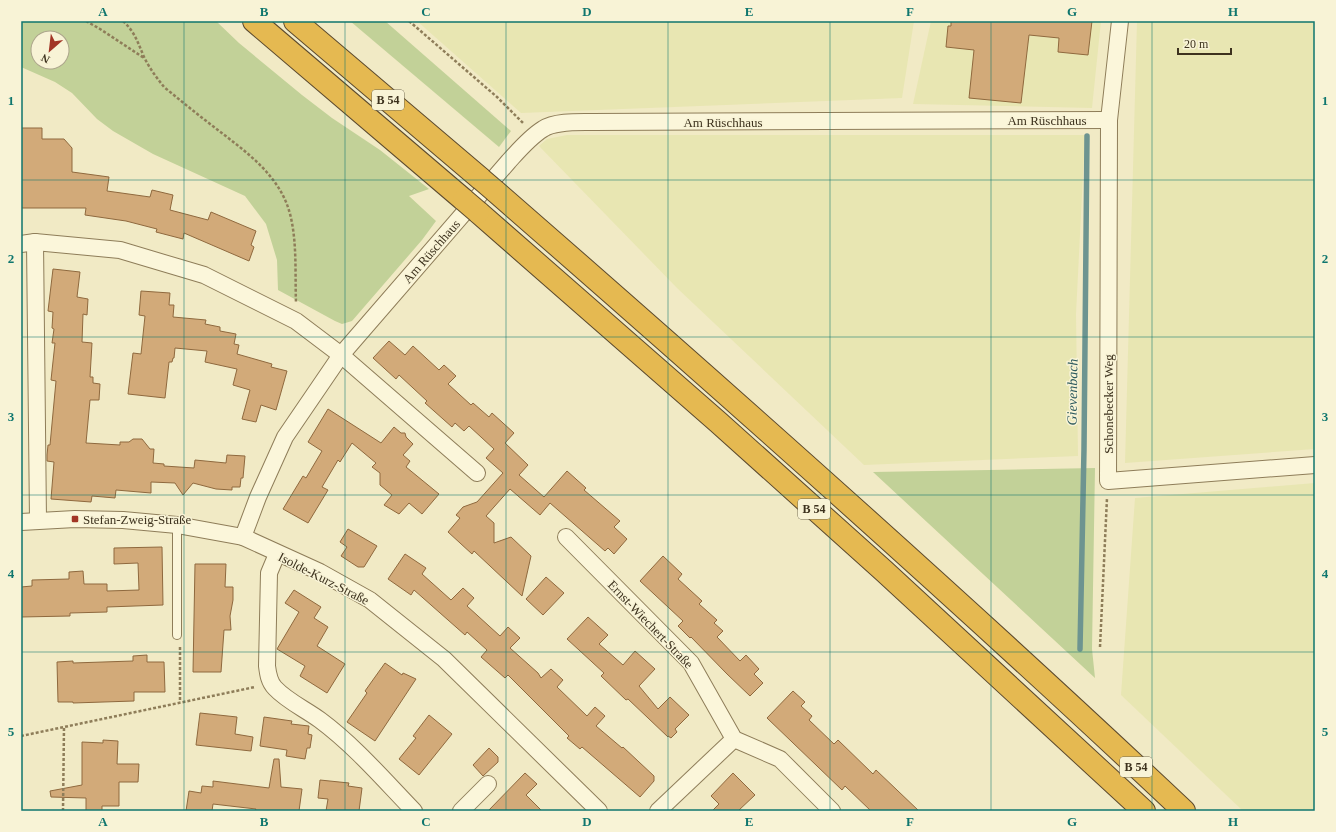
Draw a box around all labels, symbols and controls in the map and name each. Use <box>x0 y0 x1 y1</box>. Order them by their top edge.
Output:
text: A <box>98 4 108 19</box>
text: B <box>260 4 269 19</box>
text: C <box>421 4 431 19</box>
text: D <box>582 4 592 19</box>
text: E <box>745 4 753 19</box>
text: F <box>906 4 914 19</box>
text: G <box>1067 4 1077 19</box>
text: H <box>1228 4 1238 19</box>
north arrow <box>30 30 70 70</box>
scale bar <box>1178 30 1231 56</box>
text: 20 m <box>1184 37 1209 51</box>
text: N <box>39 52 52 66</box>
road number: B 54 <box>372 90 404 110</box>
text: 1 <box>8 93 14 108</box>
text: 1 <box>1322 93 1328 108</box>
street label: Am Rüschhaus <box>1007 113 1087 128</box>
street label: Am Rüschhaus <box>683 115 763 130</box>
street label: Am Rüschhaus <box>400 217 463 286</box>
text: 2 <box>8 251 14 266</box>
text: 2 <box>1322 251 1328 266</box>
street label: Schonebecker Weg <box>1101 354 1116 454</box>
water label: Gievenbach <box>1064 358 1081 426</box>
text: 3 <box>8 409 15 424</box>
text: 3 <box>1322 409 1329 424</box>
road number: B 54 <box>798 499 830 519</box>
place label: Stefan-Zweig-Straße <box>83 512 192 527</box>
marker: Stefan-Zweig-Straße <box>70 514 80 524</box>
street label: Isolde-Kurz-Straße <box>276 549 372 608</box>
text: 4 <box>8 566 15 581</box>
text: 4 <box>1322 566 1329 581</box>
street label: Ernst-Wiechert-Straße <box>605 577 697 672</box>
text: 5 <box>8 724 15 739</box>
text: 5 <box>1322 724 1329 739</box>
road number: B 54 <box>1120 757 1152 777</box>
text: A <box>98 814 108 829</box>
text: B <box>260 814 269 829</box>
text: C <box>421 814 431 829</box>
text: D <box>582 814 592 829</box>
text: E <box>745 814 753 829</box>
text: F <box>906 814 914 829</box>
text: G <box>1067 814 1077 829</box>
text: H <box>1228 814 1238 829</box>

